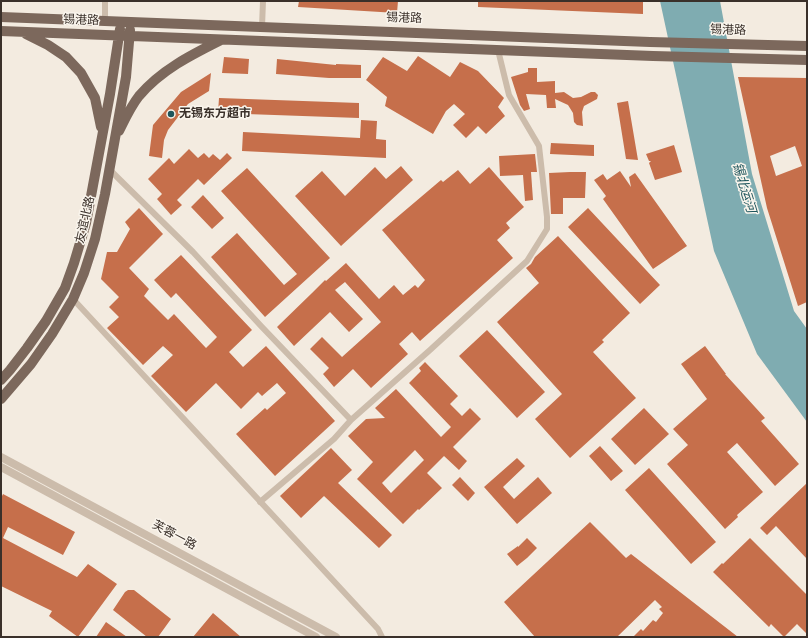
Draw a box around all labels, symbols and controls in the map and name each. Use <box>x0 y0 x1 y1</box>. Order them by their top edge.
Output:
street label: 锡港路 <box>386 11 422 27</box>
street label: 锡港路 <box>63 13 99 29</box>
street label: 锡港路 <box>710 23 746 39</box>
place label: 无锡东方超市 <box>179 107 251 121</box>
marker: 无锡东方超市 <box>166 109 176 119</box>
water label: 锡北运河 <box>728 161 758 215</box>
street label: 友谊北路 <box>74 195 98 245</box>
street label: 芙蓉一路 <box>149 518 199 554</box>

